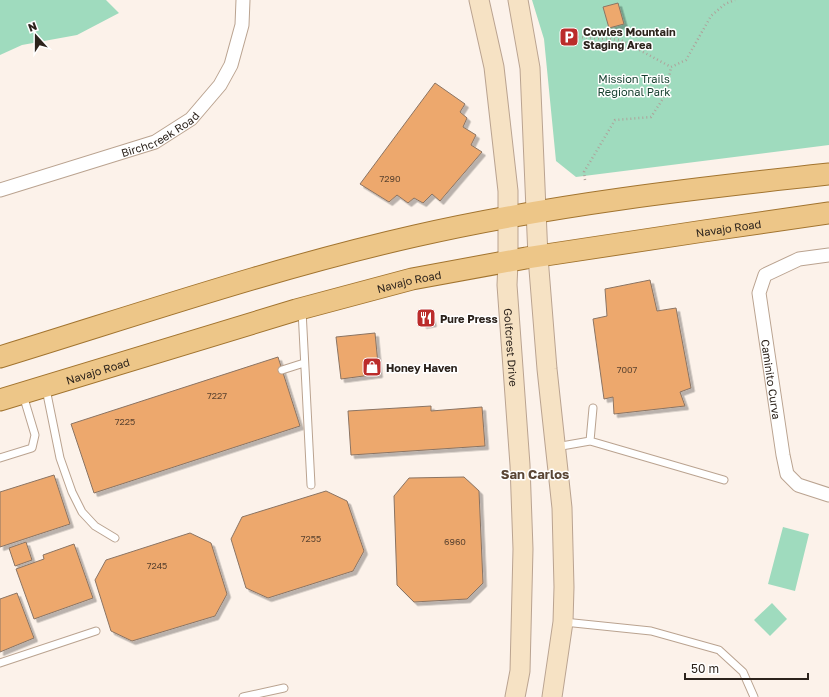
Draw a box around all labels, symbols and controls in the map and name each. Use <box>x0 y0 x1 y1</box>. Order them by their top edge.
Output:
north arrow <box>16 16 56 56</box>
text: N <box>26 19 38 34</box>
place label: Cowles Mountain Staging Area <box>583 25 676 51</box>
parking icon: Cowles Mountain Staging Area <box>558 26 580 48</box>
park label: Mission Trails Regional Park <box>597 72 671 98</box>
street label: Birchcreek Road <box>119 109 201 159</box>
house number: 7290 <box>379 173 401 184</box>
street label: Navajo Road <box>695 216 762 239</box>
street label: Navajo Road <box>375 267 442 295</box>
restaurant icon: Pure Press <box>415 307 437 329</box>
street label: Golfcrest Drive <box>502 308 521 387</box>
place label: Pure Press <box>440 312 498 325</box>
street label: Caminito Curva <box>759 338 784 420</box>
street label: Navajo Road <box>64 355 131 386</box>
shop icon: Honey Haven <box>361 356 383 378</box>
place label: Honey Haven <box>386 361 458 374</box>
house number: 7007 <box>617 364 638 375</box>
house number: 7227 <box>207 390 227 401</box>
house number: 7225 <box>115 416 135 427</box>
district label: San Carlos <box>501 466 569 482</box>
house number: 7255 <box>301 533 321 544</box>
house number: 6960 <box>444 536 466 547</box>
house number: 7245 <box>147 560 167 571</box>
scale bar <box>685 655 808 681</box>
text: 50 m <box>691 661 719 676</box>

